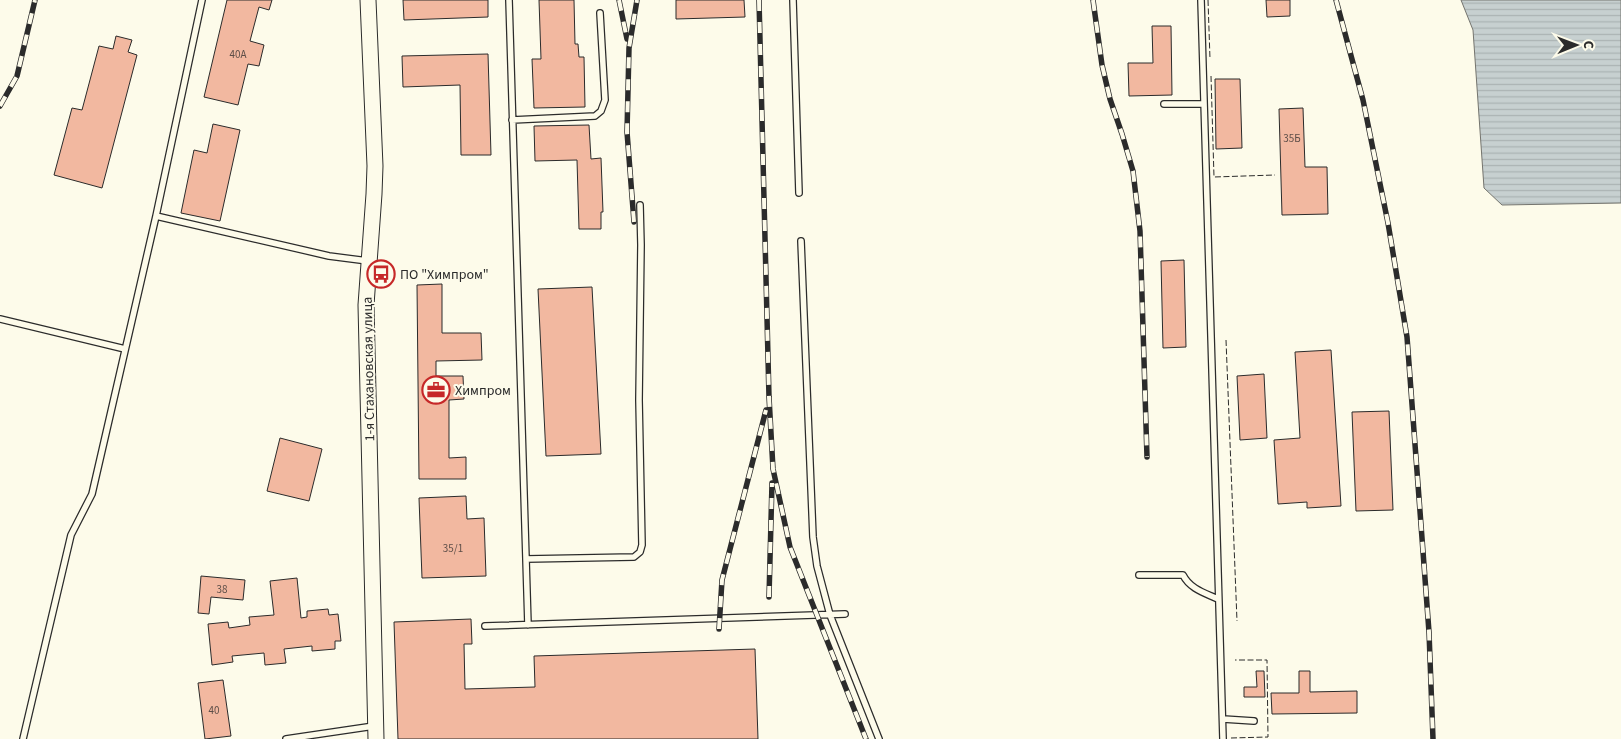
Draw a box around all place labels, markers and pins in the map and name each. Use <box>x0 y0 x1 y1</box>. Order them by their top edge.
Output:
bus stop icon: ПО "Химпром" <box>366 259 396 289</box>
place label: ПО "Химпром" <box>400 265 489 285</box>
office icon: Химпром <box>421 375 451 405</box>
place label: Химпром <box>455 381 511 401</box>

